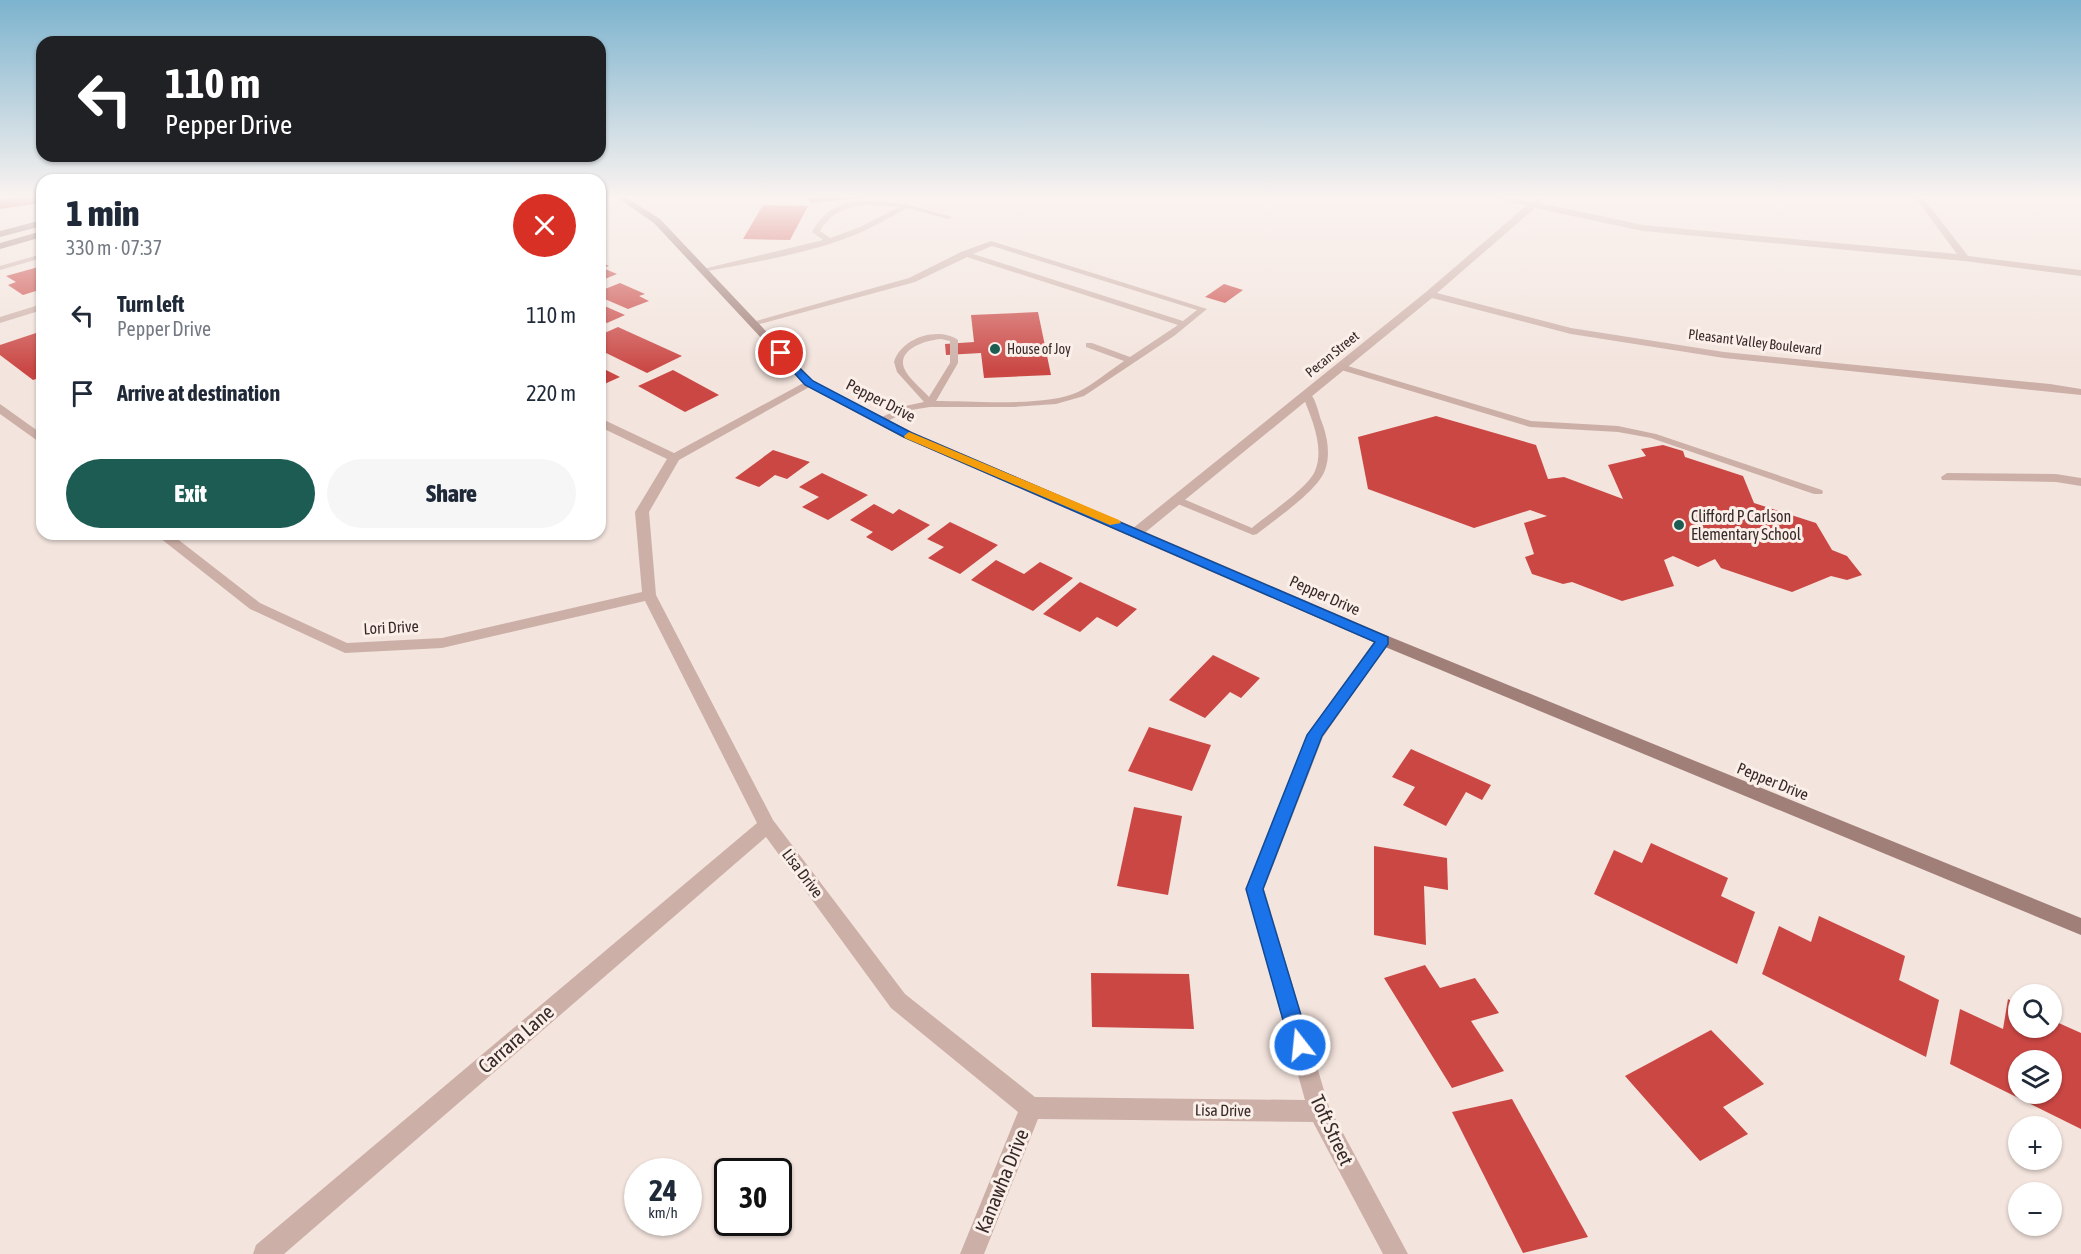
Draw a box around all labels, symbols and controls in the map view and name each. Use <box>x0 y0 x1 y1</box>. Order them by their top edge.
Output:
text: 110 m <box>165 59 260 107</box>
icon: left <box>66 60 144 138</box>
text: Pepper Drive <box>165 109 292 140</box>
text: 1 min <box>66 192 140 234</box>
button: close <box>513 194 576 257</box>
text: 330 m · 07:37 <box>66 236 162 259</box>
text: Turn left <box>117 291 184 317</box>
icon: left <box>66 299 99 332</box>
text: 110 m <box>526 302 576 328</box>
text: Pepper Drive <box>117 317 211 340</box>
street label: Pleasant Valley Boulevard <box>1687 326 1823 358</box>
pin <box>755 327 806 378</box>
street label: Pecan Street <box>1302 328 1362 380</box>
icon: arrive <box>764 336 797 369</box>
place label: House of Joy <box>1007 341 1071 357</box>
marker: House of Joy <box>988 342 1002 356</box>
street label: Pepper Drive <box>843 375 919 426</box>
icon: arrive <box>66 377 99 410</box>
text: Arrive at destination <box>117 380 280 406</box>
text: 220 m <box>526 380 576 406</box>
button: Exit <box>66 459 315 528</box>
button: Share <box>327 459 576 528</box>
place label: Clifford P Carlson Elementary School <box>1691 507 1802 544</box>
marker: Clifford P Carlson Elementary School <box>1672 518 1686 532</box>
street label: Pepper Drive <box>1287 571 1363 619</box>
street label: Lori Drive <box>363 617 419 637</box>
street label: Pepper Drive <box>1734 759 1811 804</box>
street label: Lisa Drive <box>779 845 827 901</box>
map controls <box>2008 984 2062 1236</box>
button: search <box>2008 984 2062 1038</box>
street label: Carrara Lane <box>473 1000 558 1078</box>
position arrow <box>1268 1013 1332 1077</box>
button: layers <box>2008 1050 2062 1104</box>
street label: Toft Street <box>1306 1091 1359 1169</box>
street label: Lisa Drive <box>1195 1101 1251 1119</box>
button: + <box>2008 1116 2062 1170</box>
street label: Kanawha Drive <box>970 1125 1033 1236</box>
speed limit sign: 30 <box>714 1158 792 1236</box>
text: 24 <box>649 1173 677 1207</box>
button: − <box>2008 1182 2062 1236</box>
text: km/h <box>648 1204 678 1221</box>

